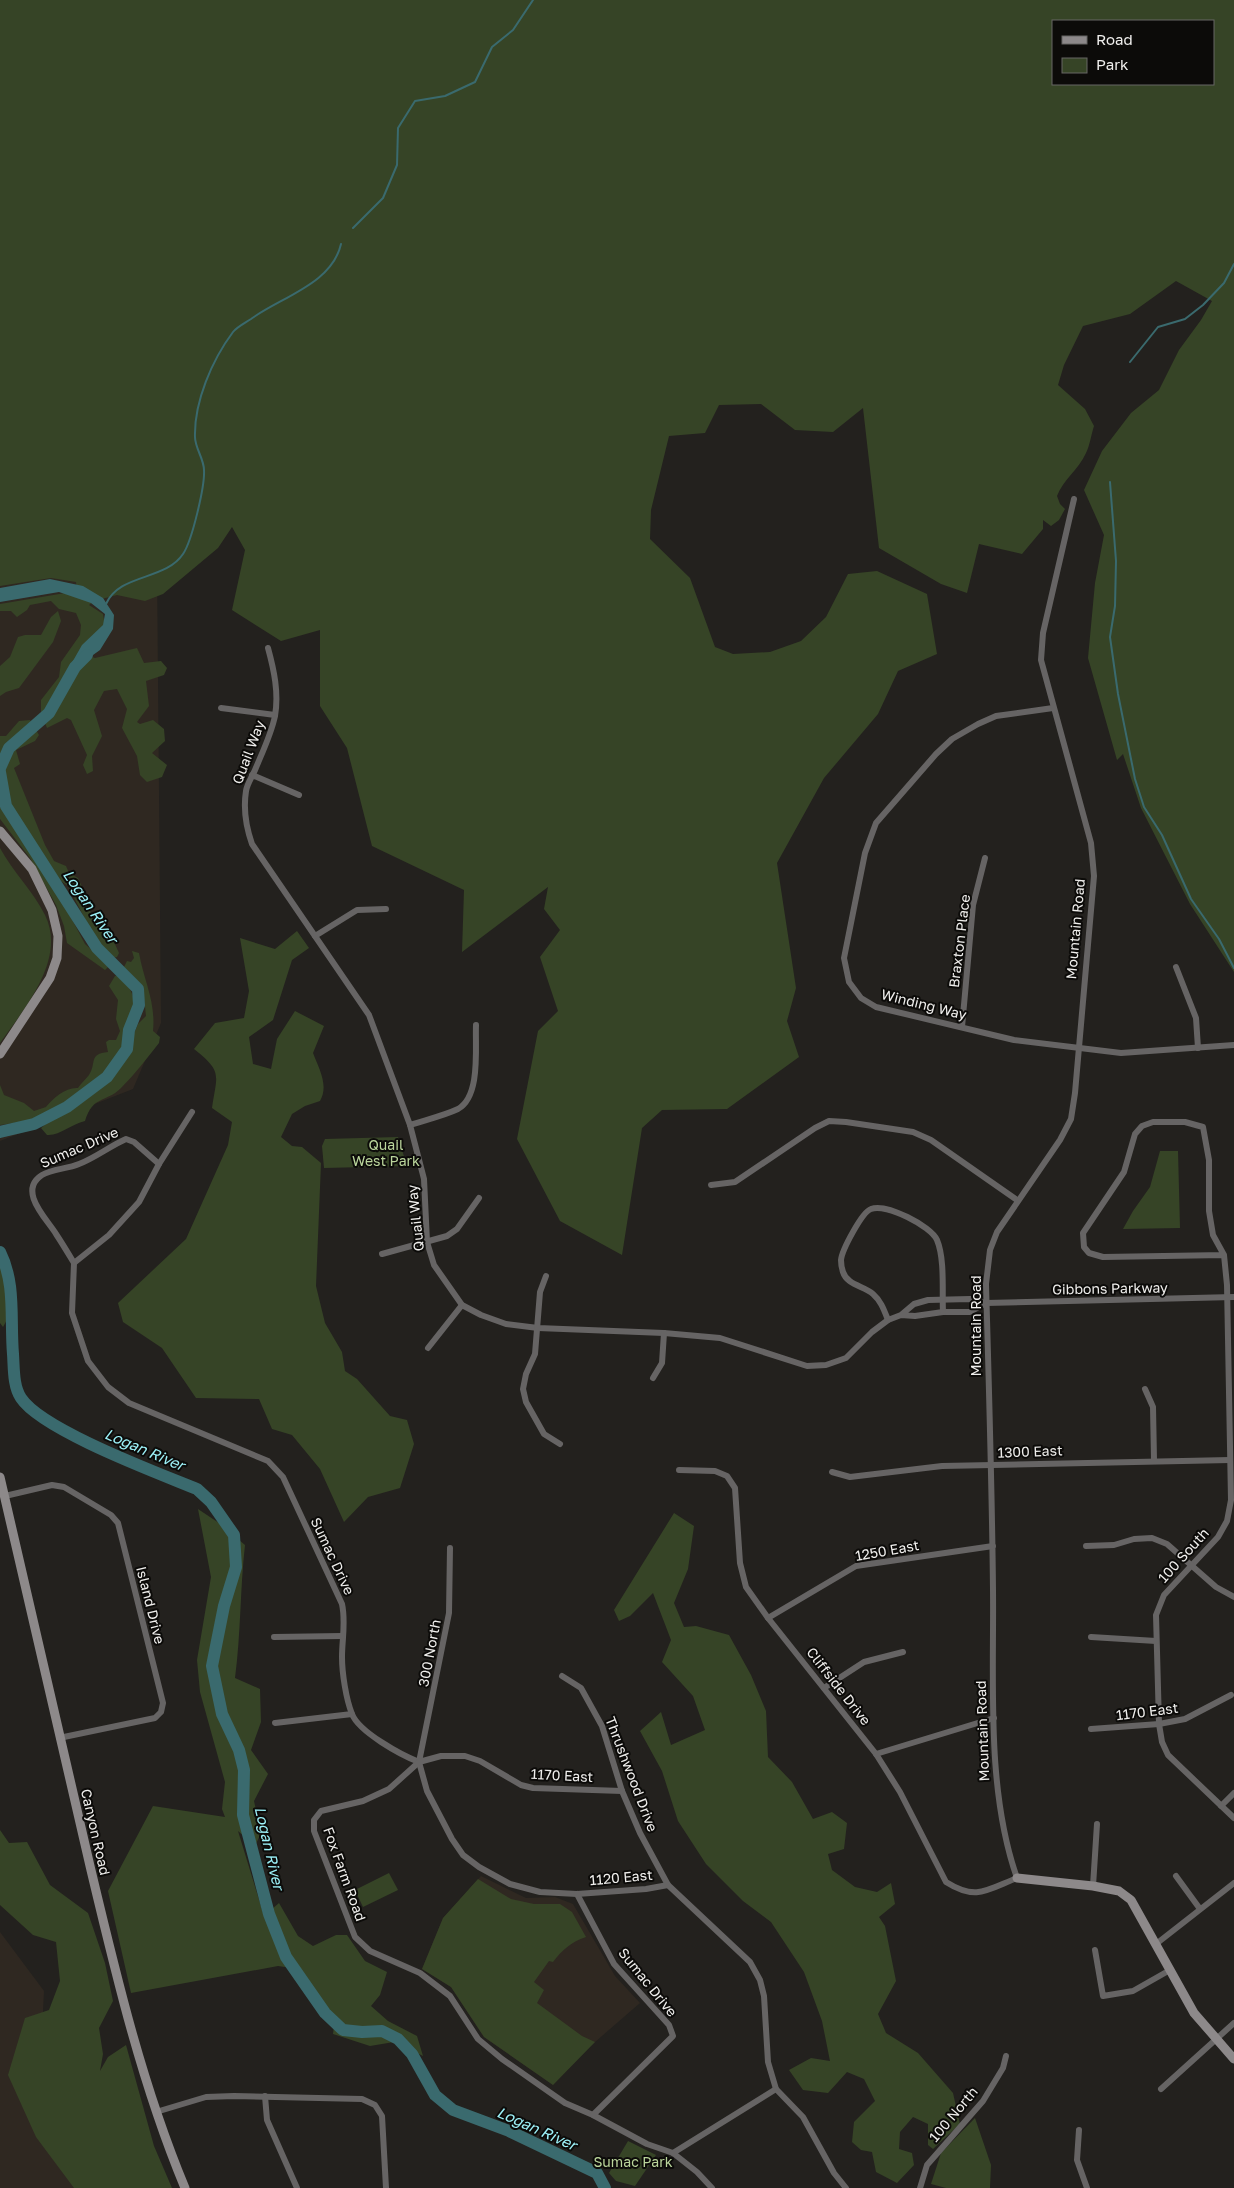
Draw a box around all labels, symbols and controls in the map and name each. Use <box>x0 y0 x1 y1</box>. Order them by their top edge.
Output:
legend <box>1052 20 1214 85</box>
text: Road <box>1096 30 1133 48</box>
text: Park <box>1096 55 1129 73</box>
street label: Quail Way <box>228 718 268 786</box>
water label: Logan River <box>59 866 123 949</box>
street label: Mountain Road <box>1062 878 1088 980</box>
street label: Braxton Place <box>945 893 973 989</box>
street label: Winding Way <box>880 985 969 1023</box>
street label: Sumac Drive <box>37 1123 121 1171</box>
park label: Quail West Park <box>352 1136 420 1169</box>
street label: Quail Way <box>403 1184 427 1252</box>
street label: Mountain Road <box>967 1275 984 1377</box>
street label: Gibbons Parkway <box>1052 1278 1168 1298</box>
water label: Logan River <box>102 1424 190 1476</box>
street label: 1300 East <box>997 1441 1063 1461</box>
street label: Sumac Drive <box>308 1515 358 1597</box>
street label: 100 South <box>1154 1524 1212 1586</box>
street label: 1250 East <box>854 1536 920 1564</box>
street label: Island Drive <box>133 1564 169 1646</box>
street label: 300 North <box>414 1618 444 1688</box>
street label: Cliffside Drive <box>803 1644 875 1728</box>
street label: Mountain Road <box>972 1680 992 1782</box>
street label: 1170 East <box>1115 1699 1179 1723</box>
street label: Thrushwood Drive <box>602 1714 662 1834</box>
street label: 1170 East <box>530 1765 594 1785</box>
street label: Canyon Road <box>78 1787 114 1877</box>
water label: Logan River <box>251 1805 289 1894</box>
street label: Fox Farm Road <box>320 1825 370 1923</box>
street label: 1120 East <box>589 1866 653 1888</box>
street label: Sumac Drive <box>615 1944 681 2020</box>
street label: 100 North <box>925 2083 981 2145</box>
water label: Logan River <box>494 2103 581 2155</box>
park label: Sumac Park <box>593 2153 673 2170</box>

